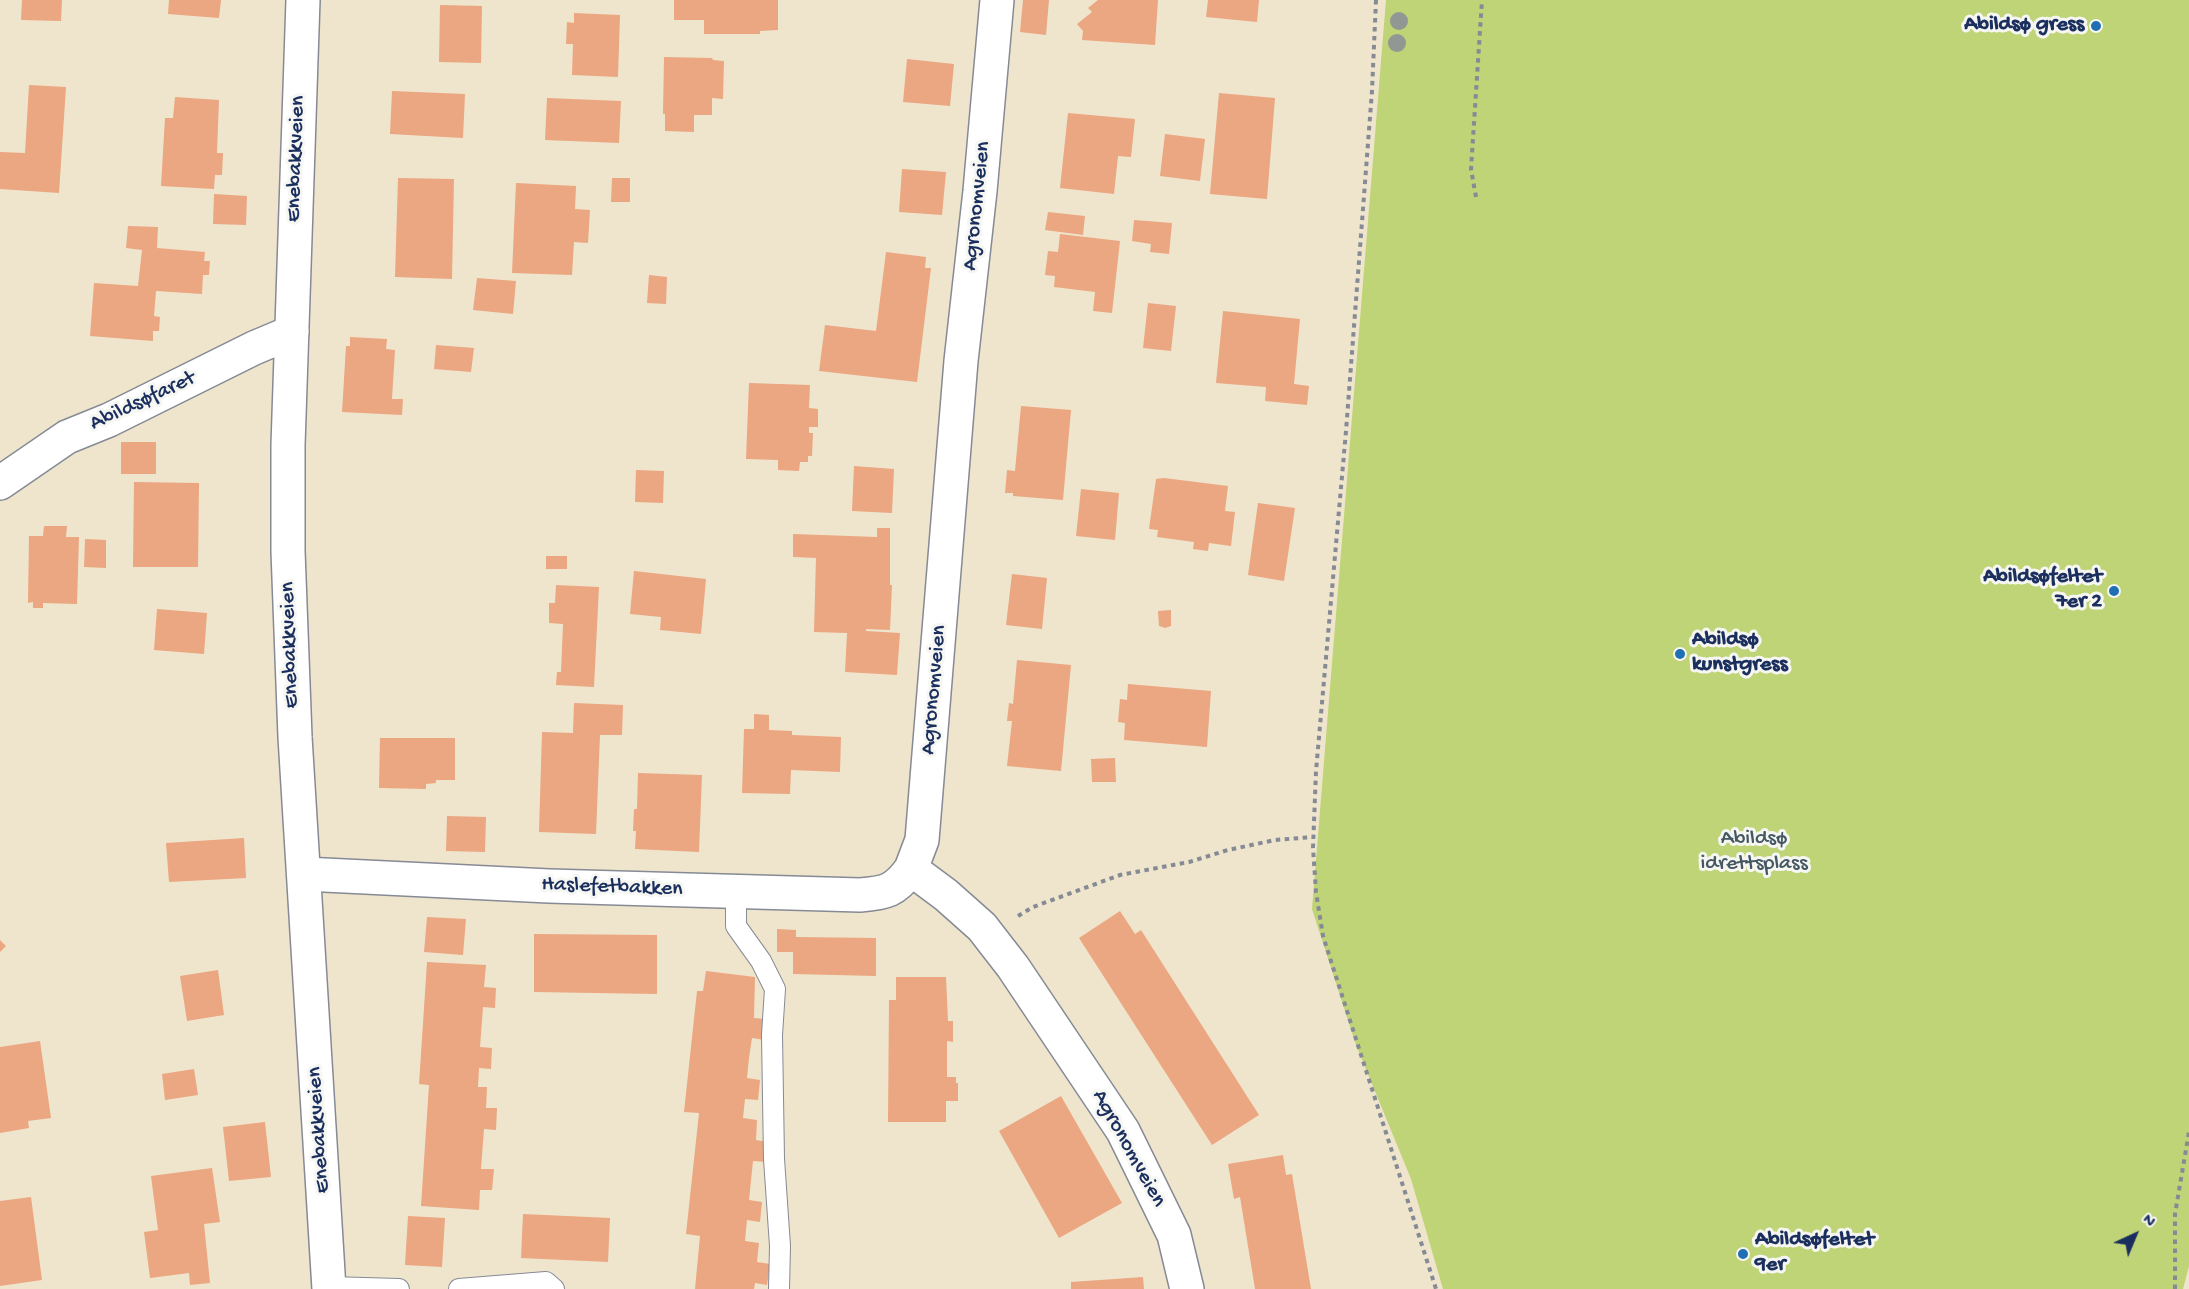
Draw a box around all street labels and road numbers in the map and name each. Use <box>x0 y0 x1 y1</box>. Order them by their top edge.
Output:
street label: Enebakkveien <box>282 95 312 223</box>
street label: Agronomveien <box>958 140 998 272</box>
street label: Abildsøfaret <box>86 366 200 438</box>
street label: Enebakkveien <box>276 581 306 709</box>
street label: Agronomveien <box>916 624 954 756</box>
street label: Haslefetbakken <box>541 872 683 904</box>
street label: Enebakkveien <box>302 1066 338 1194</box>
street label: Agronomveien <box>1085 1086 1171 1212</box>

